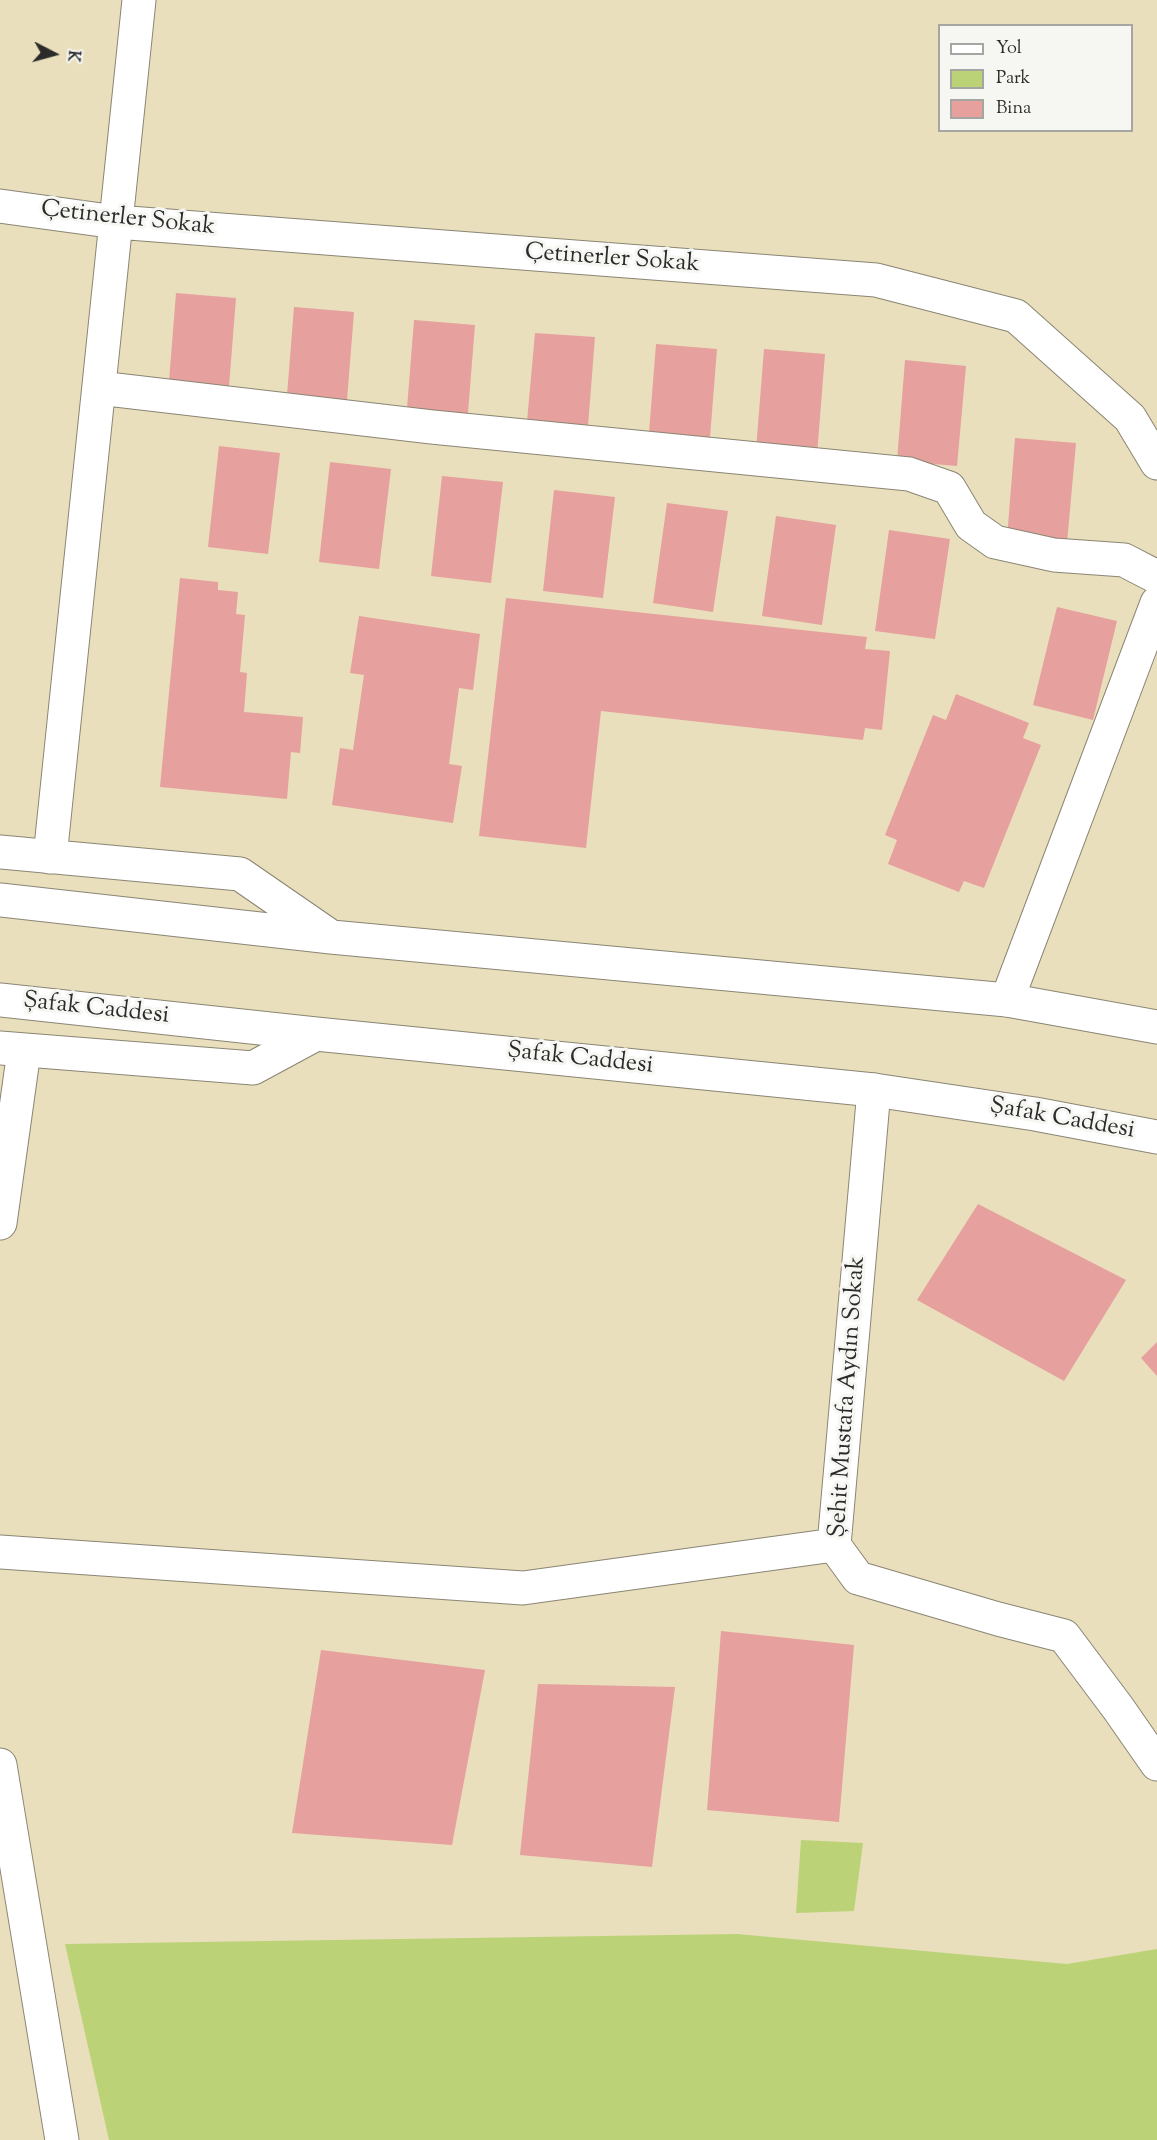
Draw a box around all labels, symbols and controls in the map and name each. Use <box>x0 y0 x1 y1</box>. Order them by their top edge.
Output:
north arrow <box>24 24 84 84</box>
legend <box>938 24 1133 132</box>
text: Yol <box>996 36 1022 62</box>
text: K <box>60 49 84 63</box>
text: Park <box>996 66 1030 92</box>
text: Bina <box>996 96 1031 122</box>
street label: Çetinerler Sokak <box>39 197 217 243</box>
street label: Çetinerler Sokak <box>524 240 700 280</box>
street label: Şafak Caddesi <box>22 988 170 1032</box>
street label: Şafak Caddesi <box>506 1038 654 1082</box>
street label: Şafak Caddesi <box>987 1093 1137 1147</box>
street label: Şehit Mustafa Aydın Sokak <box>825 1255 873 1539</box>

